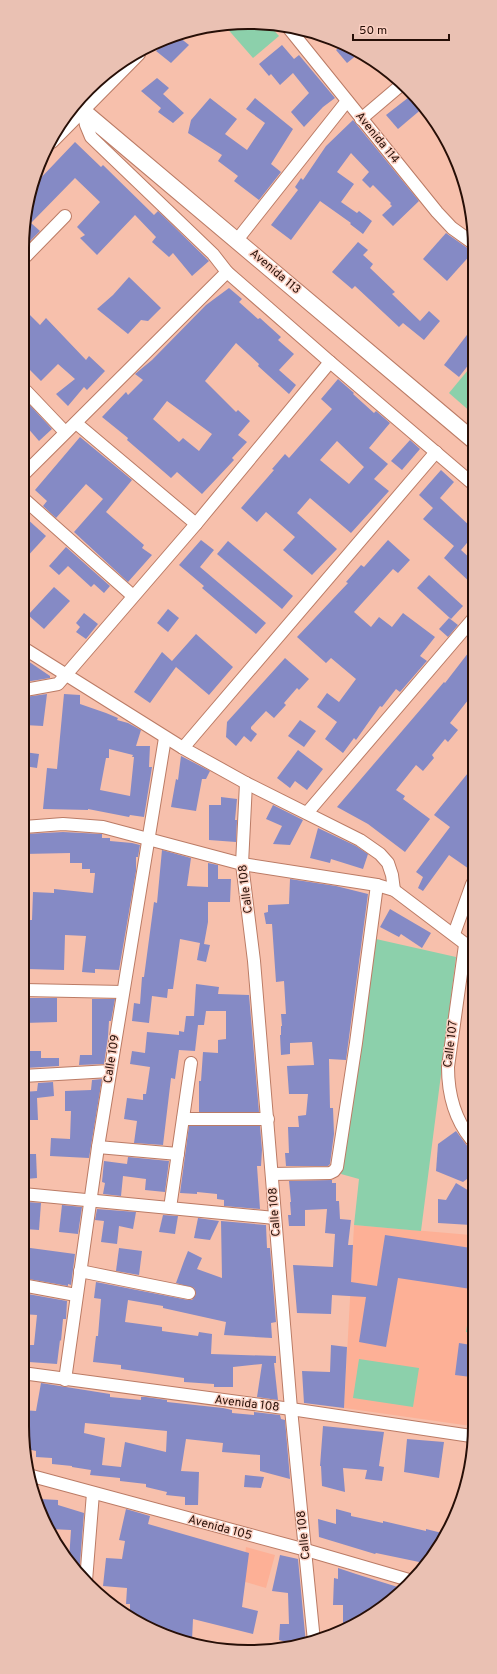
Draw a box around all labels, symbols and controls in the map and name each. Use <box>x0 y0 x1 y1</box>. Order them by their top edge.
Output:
scale bar <box>353 16 449 42</box>
text: 50 m <box>359 23 387 39</box>
street label: Avenida 114 <box>351 109 403 167</box>
street label: Avenida 113 <box>246 246 304 298</box>
street label: Calle 108 <box>235 864 257 914</box>
street label: Calle 107 <box>440 1019 462 1069</box>
street label: Calle 109 <box>100 1034 124 1084</box>
street label: Calle 108 <box>265 1187 285 1237</box>
street label: Avenida 108 <box>214 1392 280 1416</box>
street label: Calle 108 <box>293 1510 315 1560</box>
street label: Avenida 105 <box>186 1512 254 1544</box>

